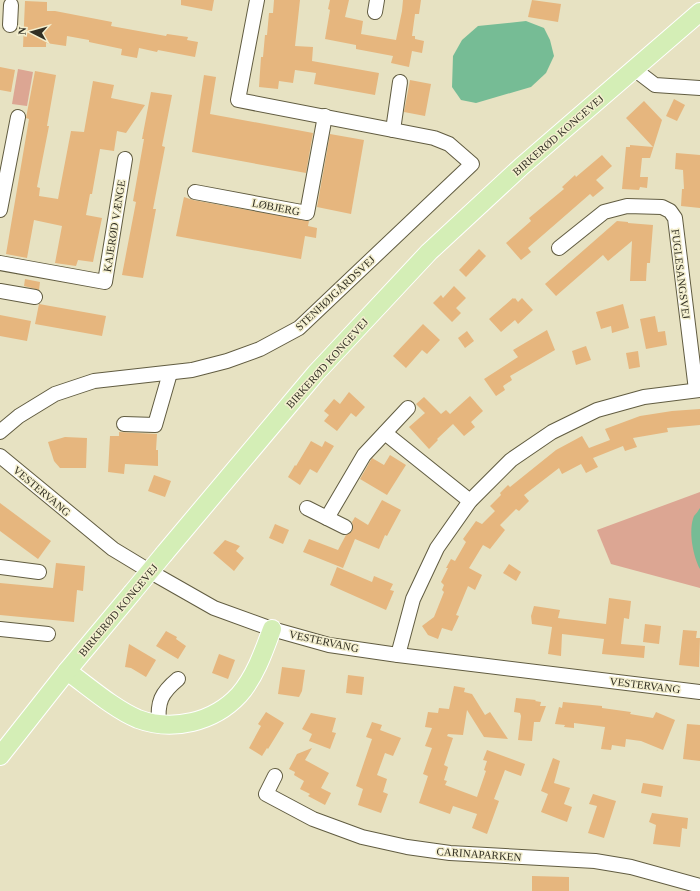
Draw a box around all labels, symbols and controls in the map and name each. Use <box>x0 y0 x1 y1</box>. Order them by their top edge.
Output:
north arrow <box>12 12 52 52</box>
text: N <box>16 26 28 36</box>
street label: BIRKERØD KONGEVEJ <box>510 92 606 178</box>
street label: KAJERØD VÆNGE <box>101 179 127 273</box>
street label: LØBJERG <box>251 197 301 218</box>
street label: FUGLESANGSVEJ <box>670 228 693 320</box>
street label: STENHØJGÅRDSVEJ <box>293 253 378 333</box>
street label: BIRKERØD KONGEVEJ <box>284 315 371 410</box>
street label: VESTERVANG <box>11 464 73 518</box>
street label: BIRKERØD KONGEVEJ <box>76 561 160 658</box>
street label: VESTERVANG <box>288 628 360 654</box>
street label: VESTERVANG <box>609 675 681 695</box>
street label: CARINAPARKEN <box>436 845 522 863</box>

